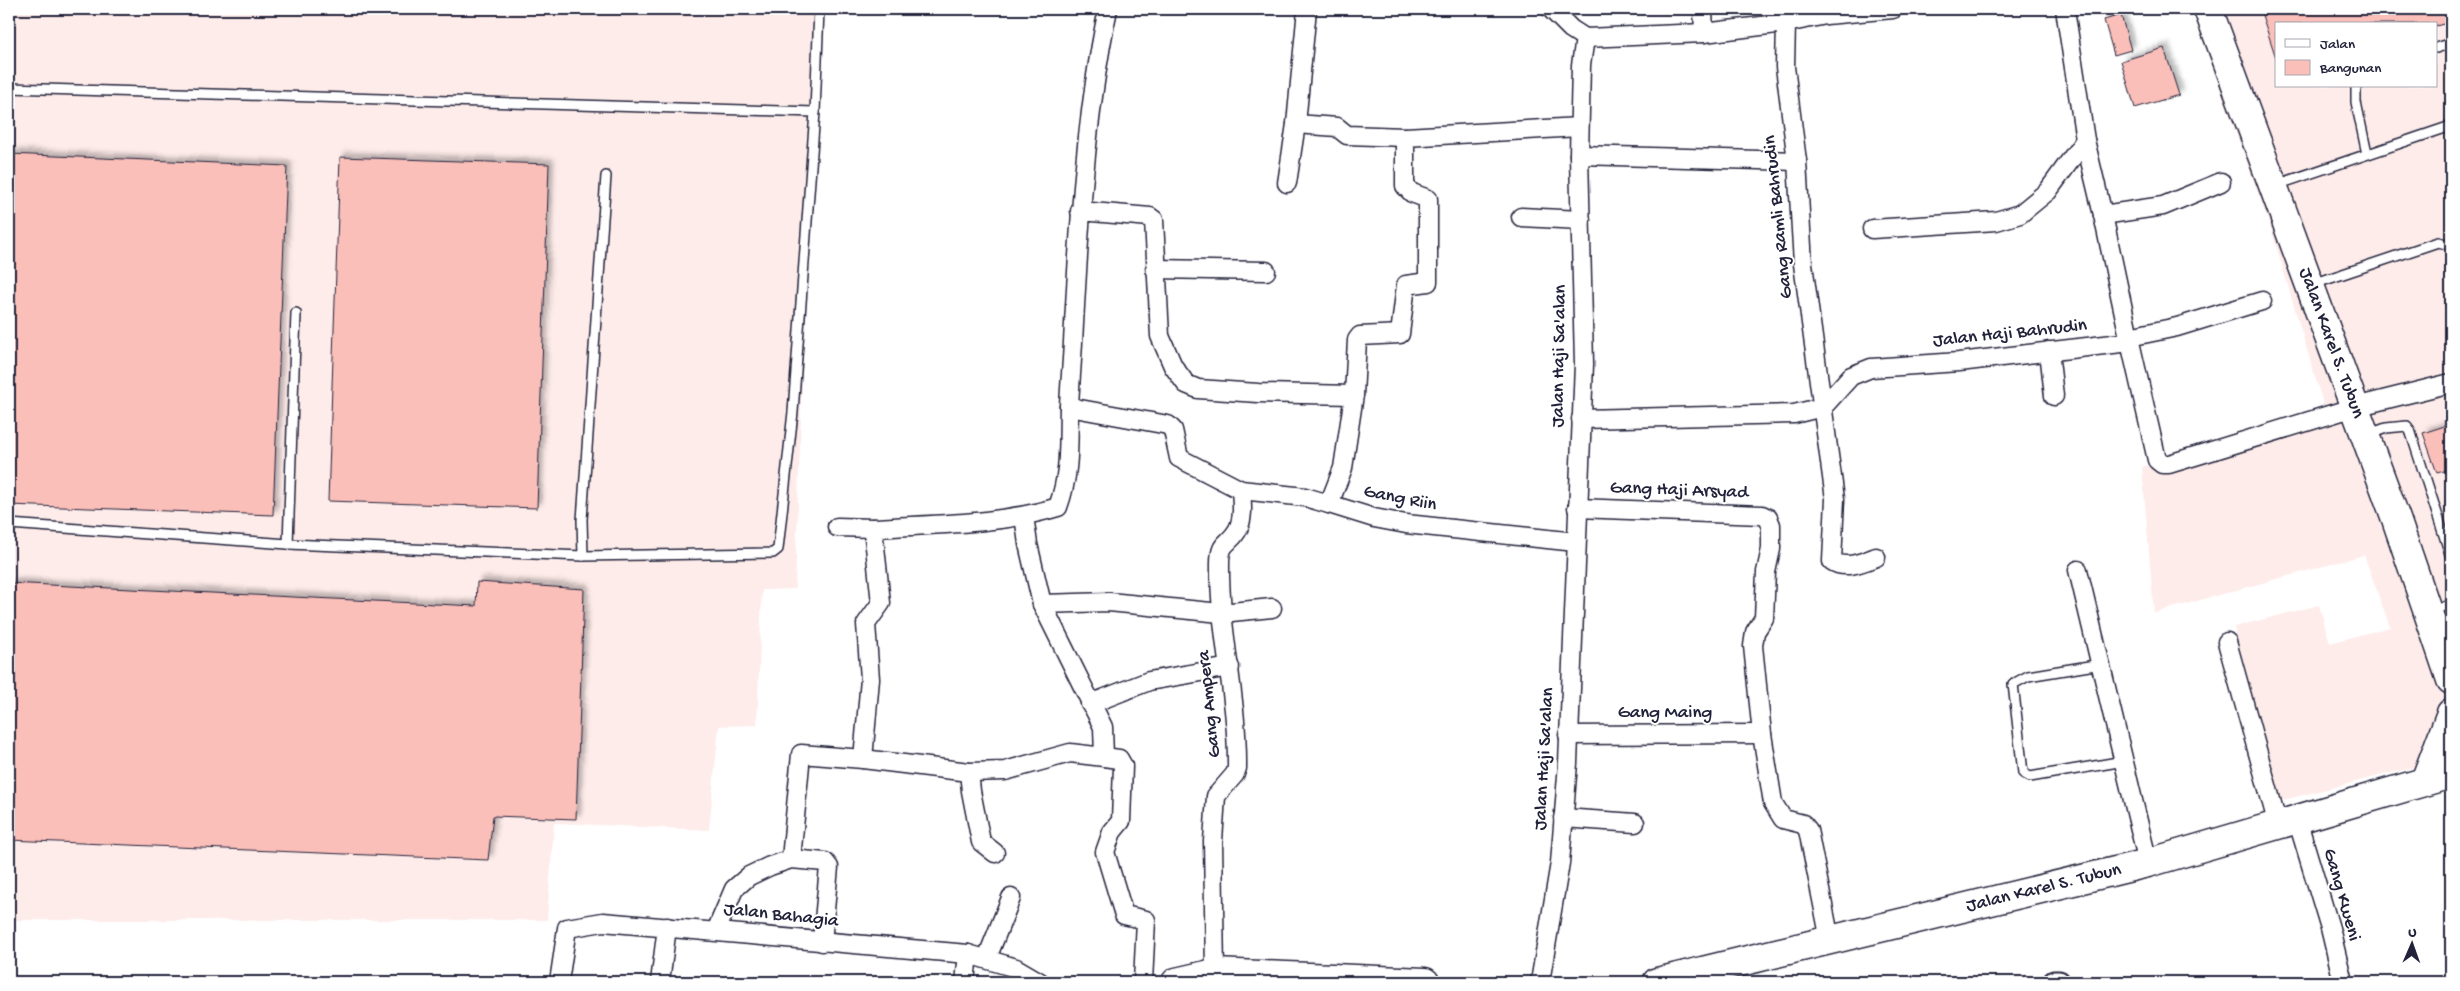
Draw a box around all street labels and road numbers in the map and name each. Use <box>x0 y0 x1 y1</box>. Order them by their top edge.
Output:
street label: Gang Ramli Bahrudin <box>1759 134 1799 300</box>
street label: Jalan Karel S. Tubun <box>2293 265 2369 421</box>
street label: Jalan Haji Sa'alan <box>1547 284 1573 428</box>
street label: Jalan Haji Bahrudin <box>1932 314 2088 354</box>
street label: Gang Haji Arsyad <box>1609 477 1750 505</box>
street label: Gang Riin <box>1361 481 1439 517</box>
street label: Gang Ampera <box>1193 648 1227 759</box>
street label: Jalan Haji Sa'alan <box>1530 687 1560 831</box>
street label: Gang Maing <box>1618 702 1712 725</box>
street label: Gang Kweni <box>2317 846 2365 944</box>
street label: Jalan Karel S. Tubun <box>1964 858 2124 918</box>
street label: Jalan Bahagia <box>722 899 841 934</box>

